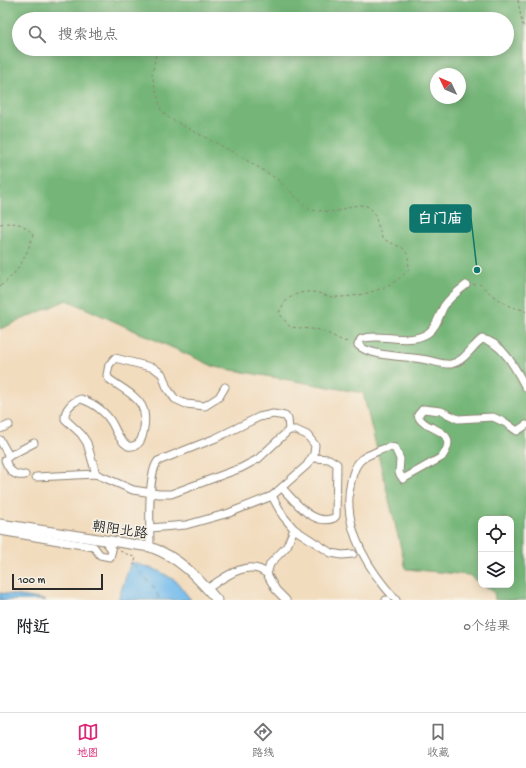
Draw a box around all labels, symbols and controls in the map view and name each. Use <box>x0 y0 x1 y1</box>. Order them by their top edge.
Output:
search box <box>12 12 514 56</box>
icon: search <box>26 23 48 45</box>
text: 搜索地点 <box>58 27 118 45</box>
north arrow <box>430 68 466 104</box>
callout: 白门庙 <box>410 205 471 232</box>
text: 白门庙 <box>417 211 463 229</box>
map controls <box>478 516 514 588</box>
button: locate <box>478 516 514 552</box>
street label: 朝阳北路 <box>91 518 149 544</box>
button: layers <box>478 552 514 588</box>
scale bar <box>12 572 103 591</box>
text: 100 m <box>18 575 45 587</box>
text: 附近 <box>16 619 50 639</box>
text: 0个结果 <box>464 620 510 635</box>
tab: 地图 <box>77 721 99 760</box>
tab: 路线 <box>252 721 274 760</box>
tab: 收藏 <box>427 721 449 760</box>

